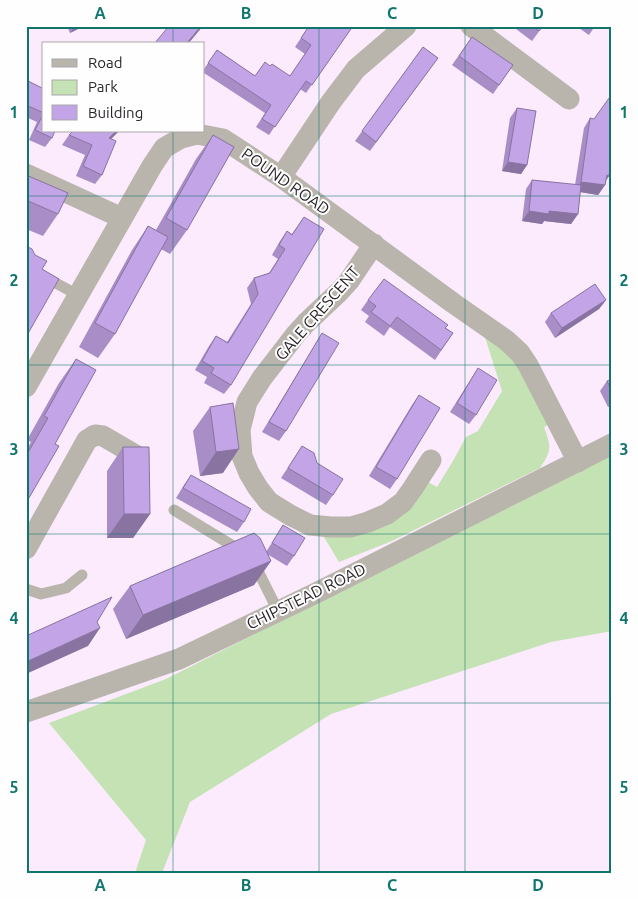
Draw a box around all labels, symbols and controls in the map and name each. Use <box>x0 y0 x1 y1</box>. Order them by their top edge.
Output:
text: A <box>94 4 106 22</box>
text: B <box>241 4 251 22</box>
text: C <box>387 4 397 22</box>
text: D <box>532 4 544 22</box>
legend <box>42 42 205 132</box>
text: Road <box>88 54 123 71</box>
text: Park <box>88 78 118 95</box>
text: 1 <box>9 103 19 121</box>
text: 1 <box>619 103 629 121</box>
text: Building <box>88 104 143 121</box>
street label: POUND ROAD <box>239 144 333 218</box>
street label: GALE CRESCENT <box>271 262 363 363</box>
text: 2 <box>9 271 19 289</box>
text: 2 <box>619 271 629 289</box>
text: 3 <box>9 440 19 458</box>
text: 3 <box>619 440 629 458</box>
street label: CHIPSTEAD ROAD <box>243 559 369 633</box>
text: 4 <box>9 609 19 627</box>
text: 4 <box>619 609 629 627</box>
text: 5 <box>9 778 19 796</box>
text: 5 <box>619 778 629 796</box>
text: A <box>94 876 106 894</box>
text: B <box>241 876 251 894</box>
text: C <box>387 876 397 894</box>
text: D <box>532 876 544 894</box>

